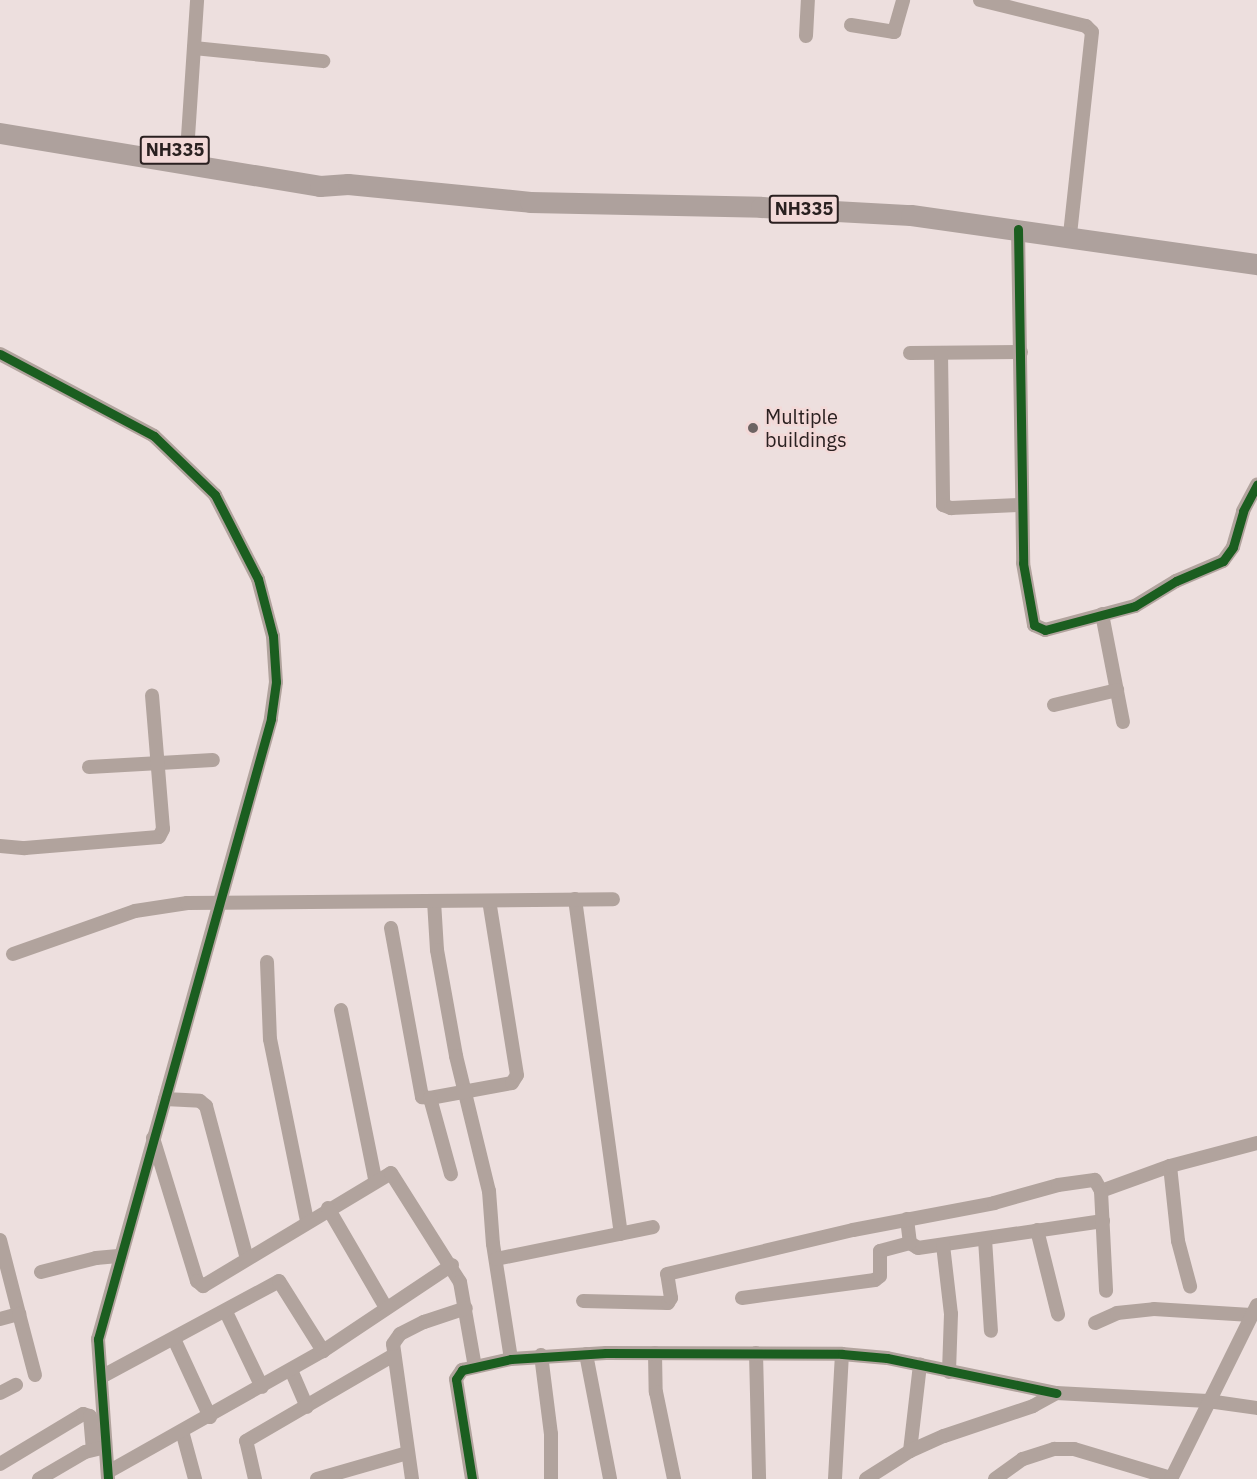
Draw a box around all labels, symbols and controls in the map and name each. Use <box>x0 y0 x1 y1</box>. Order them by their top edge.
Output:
road number: NH335 <box>139 135 211 165</box>
road number: NH335 <box>768 194 840 224</box>
place label: Multiple buildings <box>765 404 847 451</box>
marker: Multiple buildings <box>746 421 760 435</box>

